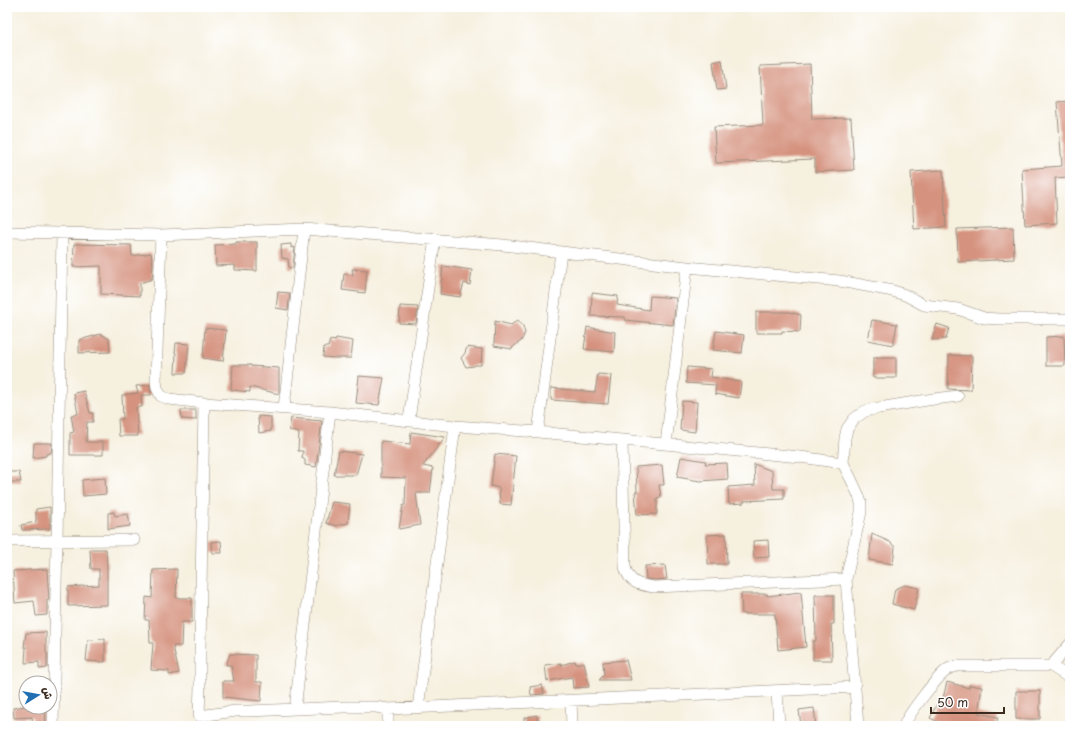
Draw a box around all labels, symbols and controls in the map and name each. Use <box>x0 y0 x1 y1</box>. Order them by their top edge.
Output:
north arrow <box>18 675 58 715</box>
text: ش <box>39 685 58 701</box>
scale bar <box>931 689 1004 715</box>
text: 50 m <box>937 693 968 711</box>

